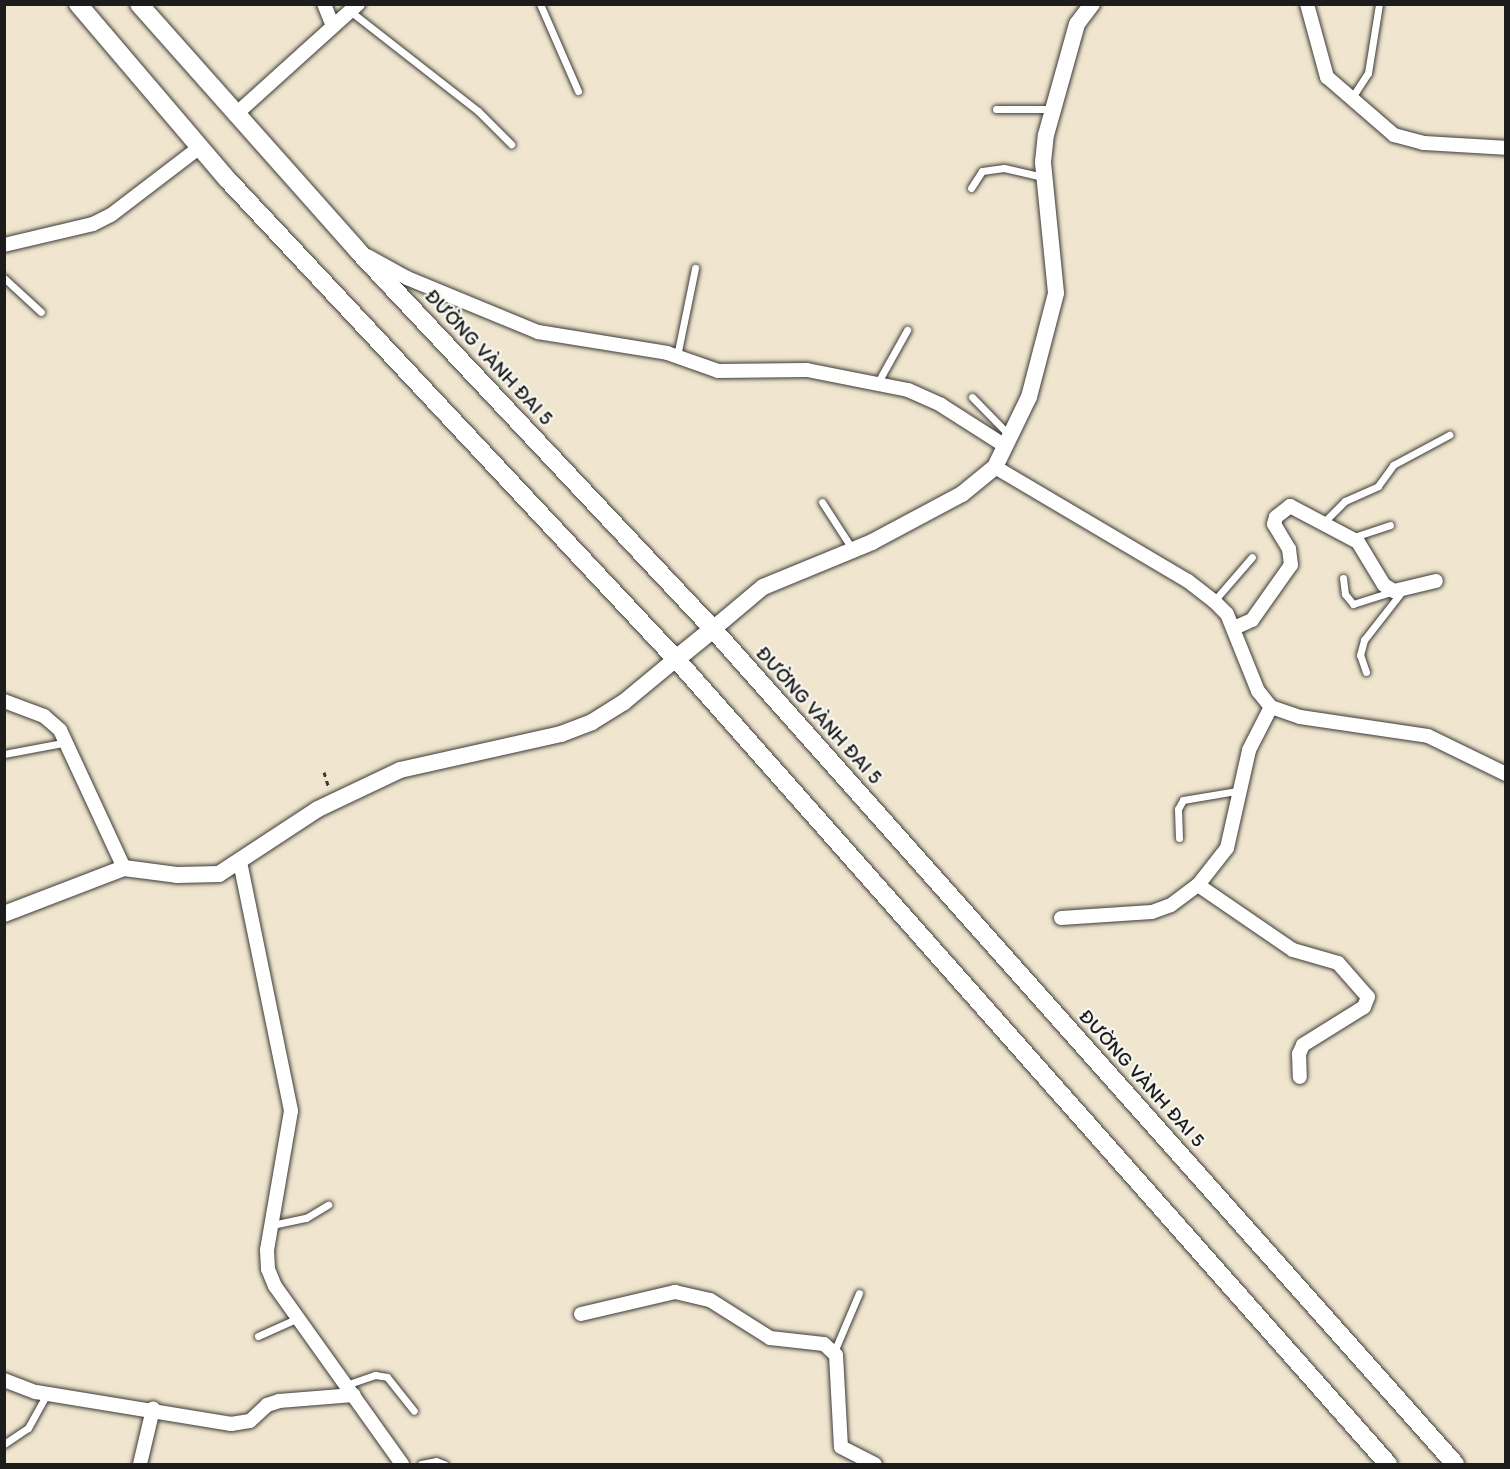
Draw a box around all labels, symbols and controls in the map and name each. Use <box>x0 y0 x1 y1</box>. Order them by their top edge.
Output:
street label: ĐƯỜNG VÀNH ĐAI 5 <box>420 284 558 430</box>
street label: ĐƯỜNG VÀNH ĐAI 5 <box>751 641 887 789</box>
street label: ĐƯỜNG VÀNH ĐAI 5 <box>1074 1004 1210 1152</box>

